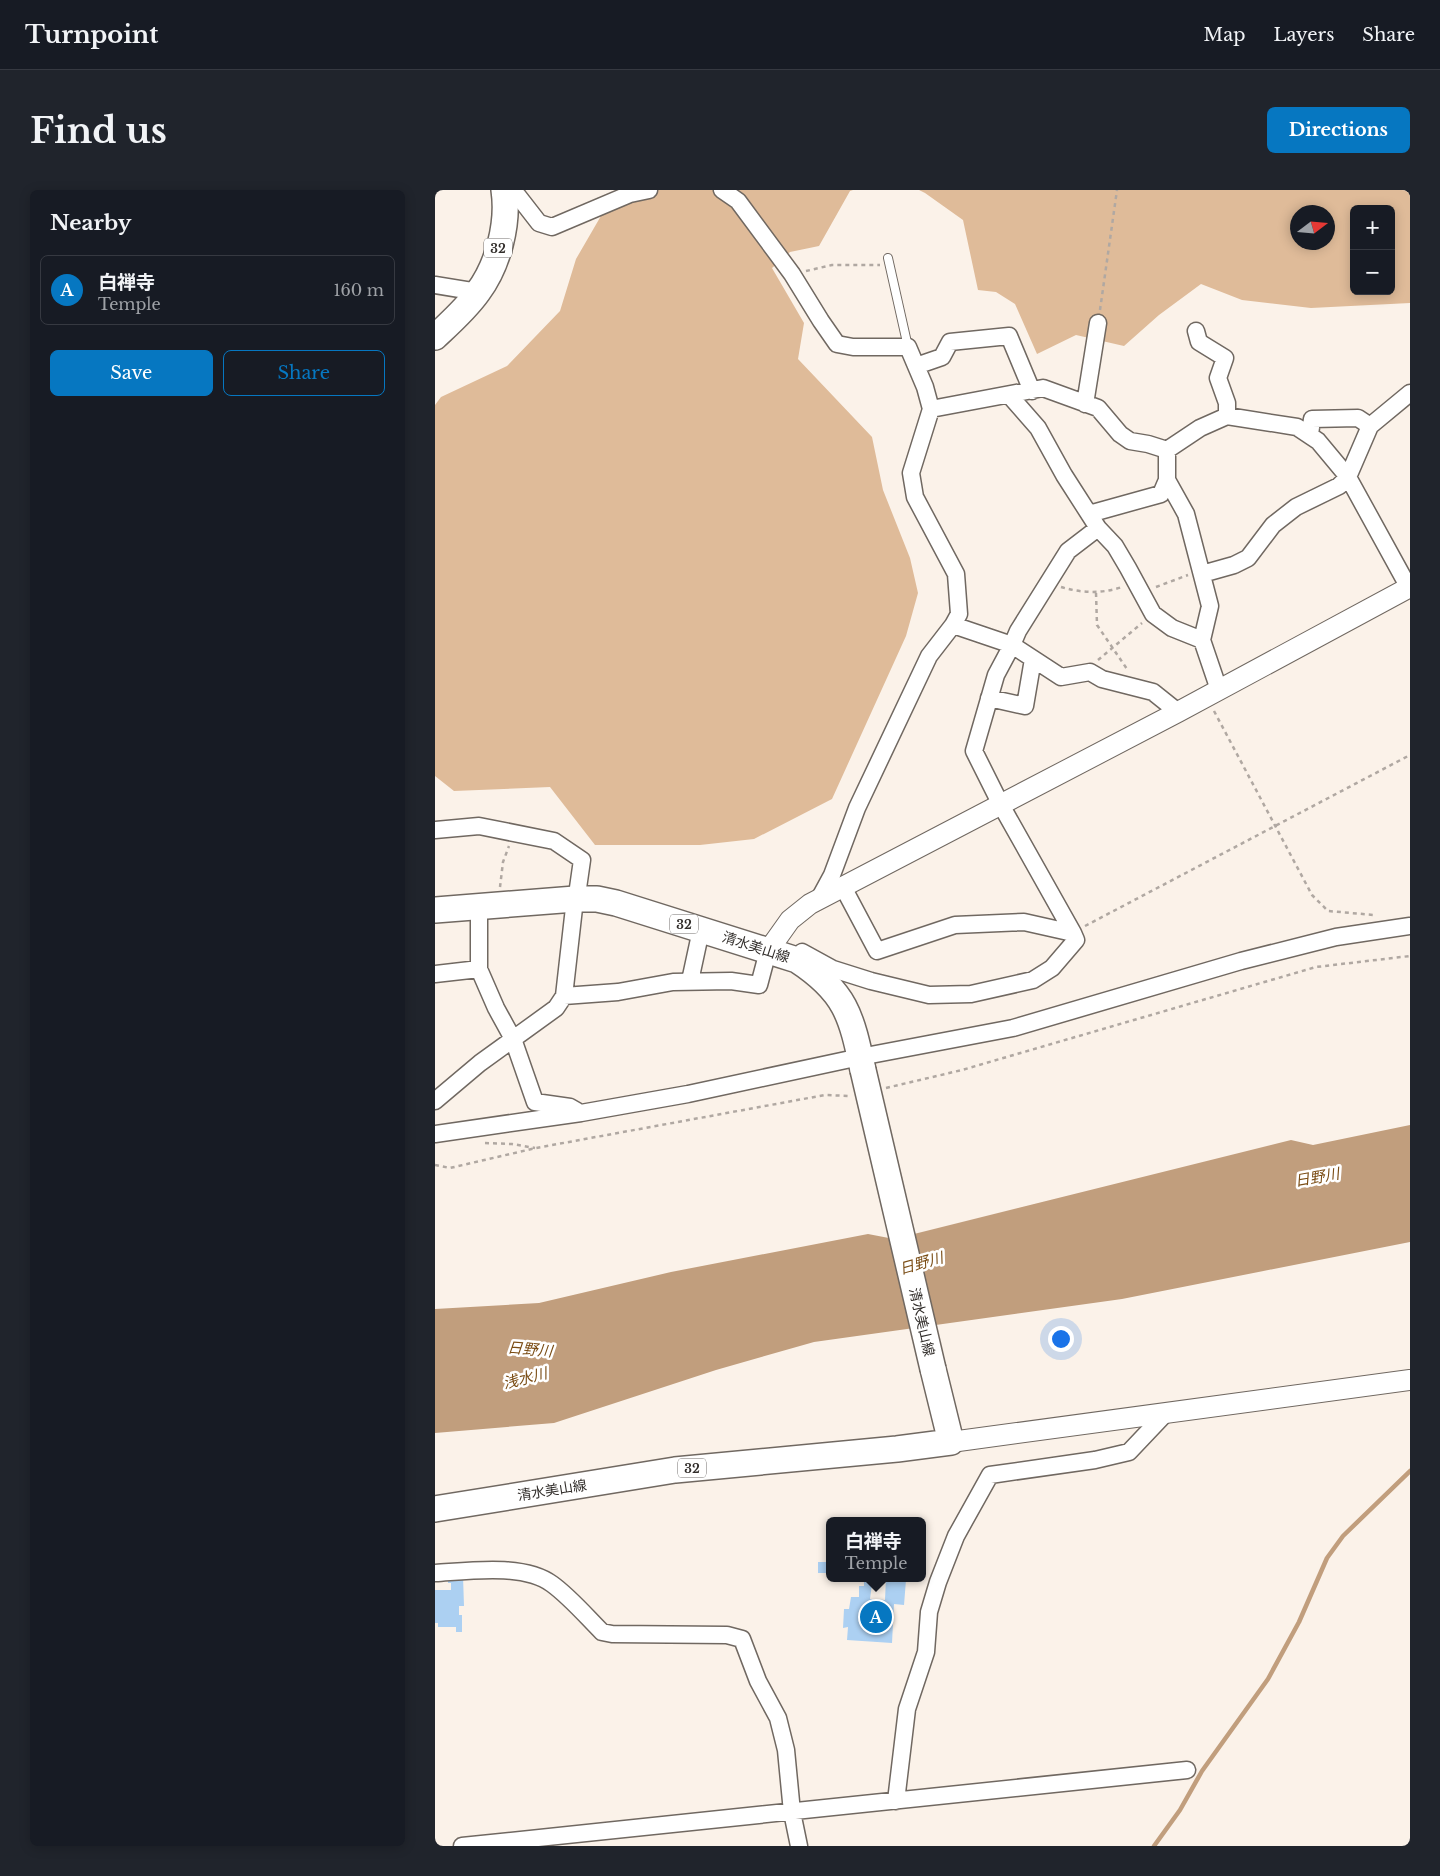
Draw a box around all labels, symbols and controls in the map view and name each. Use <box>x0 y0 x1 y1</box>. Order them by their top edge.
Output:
text: Turnpoint <box>25 20 158 49</box>
text: Map <box>1204 24 1245 46</box>
text: Layers <box>1273 24 1334 46</box>
text: Share <box>1362 24 1415 46</box>
button: Directions <box>1267 107 1410 153</box>
text: Find us <box>30 109 167 152</box>
north arrow <box>1290 205 1335 250</box>
map controls <box>1350 205 1395 295</box>
button: + <box>1350 205 1395 250</box>
text: Nearby <box>50 210 131 236</box>
road number: 32 <box>484 238 512 258</box>
button: − <box>1350 250 1395 295</box>
text: 白禅寺 <box>98 271 155 294</box>
text: A <box>61 280 73 300</box>
text: 160 m <box>333 280 384 300</box>
text: Temple <box>98 294 161 314</box>
button: Save <box>50 350 213 396</box>
button: Share <box>223 350 385 396</box>
road number: 32 <box>670 914 698 934</box>
street label: 清水美山線 <box>720 928 792 966</box>
water label: 日野川 <box>1293 1163 1343 1190</box>
water label: 日野川 <box>897 1247 947 1278</box>
street label: 清水美山線 <box>905 1286 939 1358</box>
your location <box>1048 1326 1074 1352</box>
water label: 日野川 <box>507 1338 555 1361</box>
water label: 浅水川 <box>501 1363 551 1393</box>
road number: 32 <box>678 1458 706 1478</box>
street label: 清水美山線 <box>516 1476 588 1504</box>
popup <box>826 1517 926 1582</box>
text: 白禅寺 <box>845 1530 902 1553</box>
text: Temple <box>845 1553 907 1573</box>
pin: A <box>860 1598 892 1636</box>

